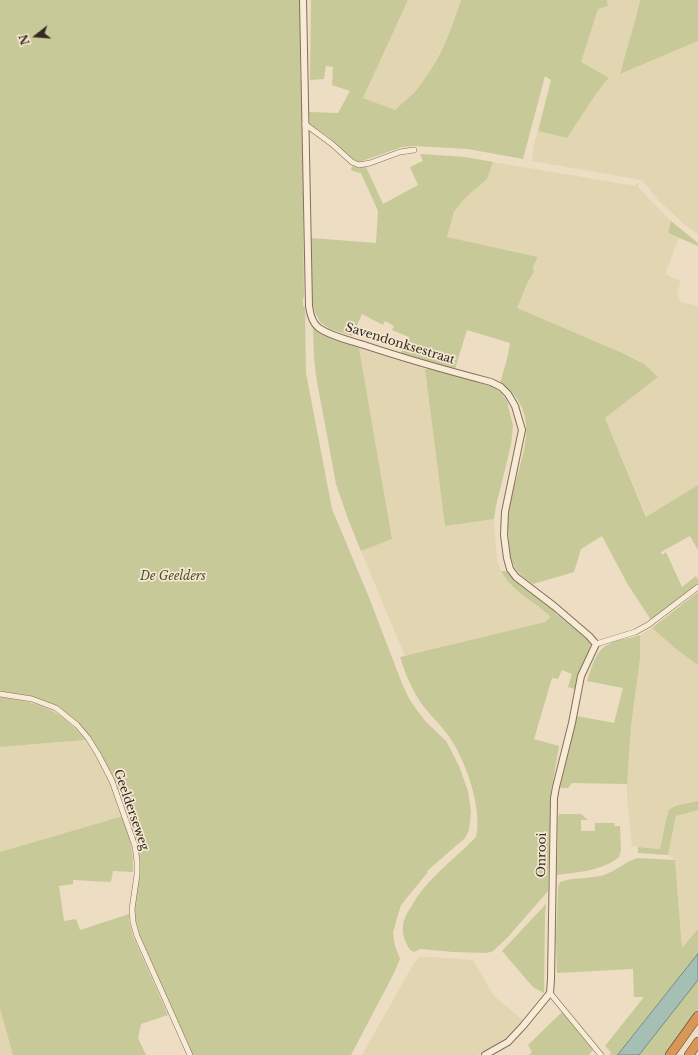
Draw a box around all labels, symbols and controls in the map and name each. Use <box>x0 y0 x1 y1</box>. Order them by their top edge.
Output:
north arrow <box>16 16 56 56</box>
text: N <box>16 33 33 47</box>
street label: Savendonksestraat <box>343 320 457 368</box>
park label: De Geelders <box>140 570 206 584</box>
street label: Geelderseweg <box>110 767 152 853</box>
street label: Onrooi <box>534 832 550 878</box>

